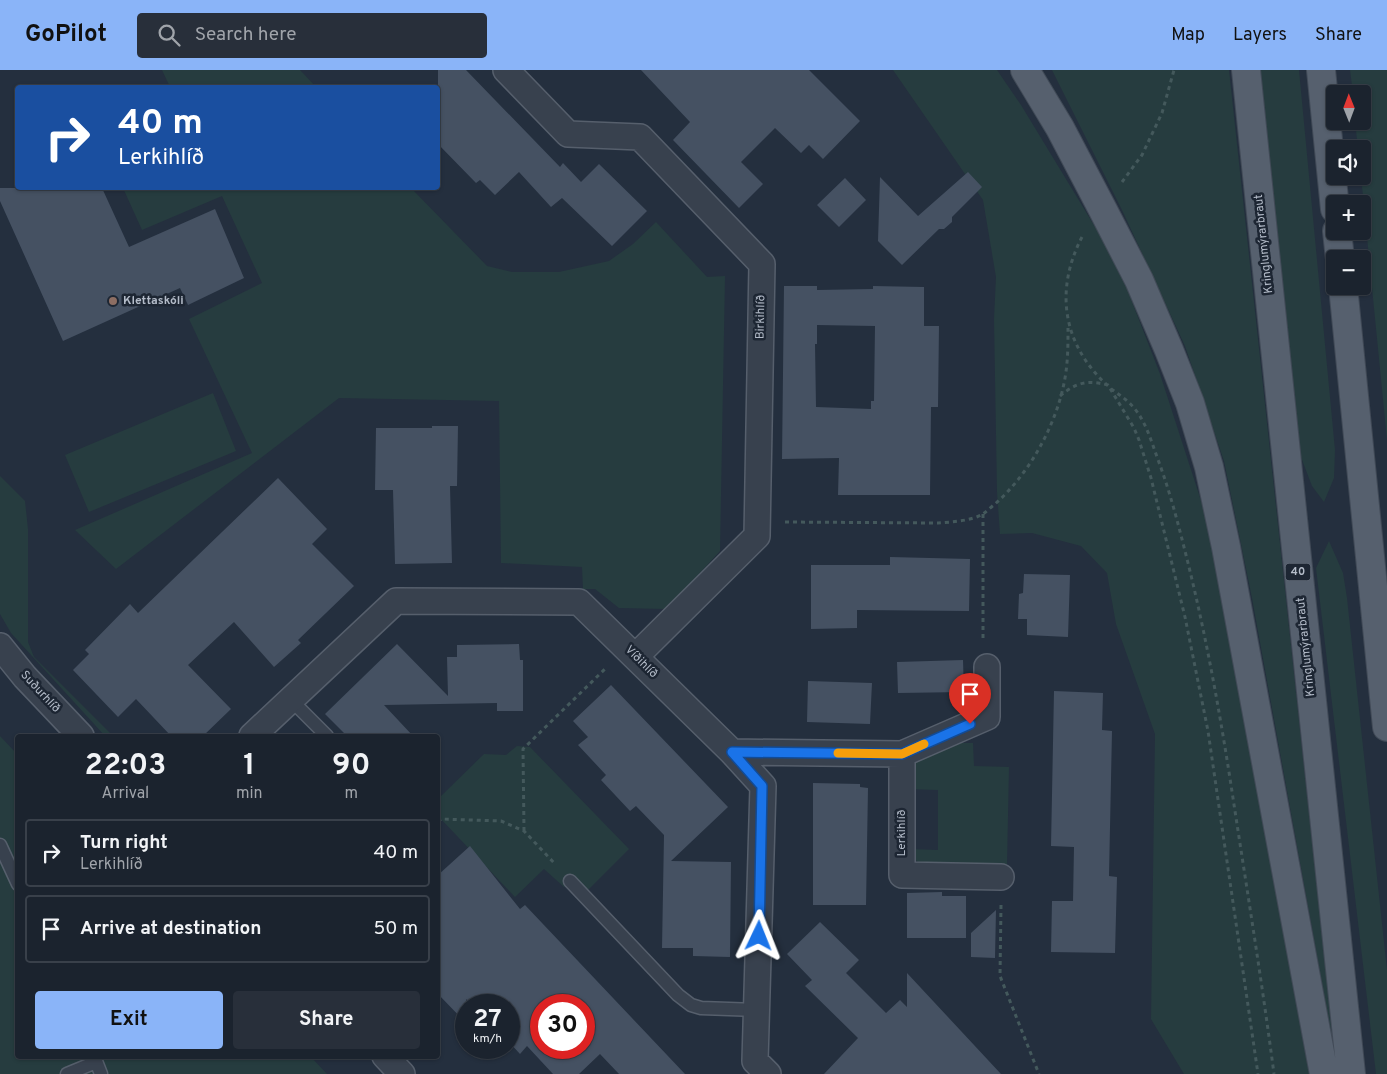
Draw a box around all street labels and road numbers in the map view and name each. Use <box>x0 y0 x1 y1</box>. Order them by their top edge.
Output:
street label: Kringlumýrarbraut <box>1251 194 1277 294</box>
street label: Birkihlíð <box>753 294 769 339</box>
road number: 40 <box>1286 564 1310 581</box>
street label: Kringlumýrarbraut <box>1293 597 1319 697</box>
street label: Víðihlíð <box>621 642 661 682</box>
street label: Suðurhlíð <box>16 668 64 717</box>
street label: Lerkihlíð <box>894 809 910 856</box>

